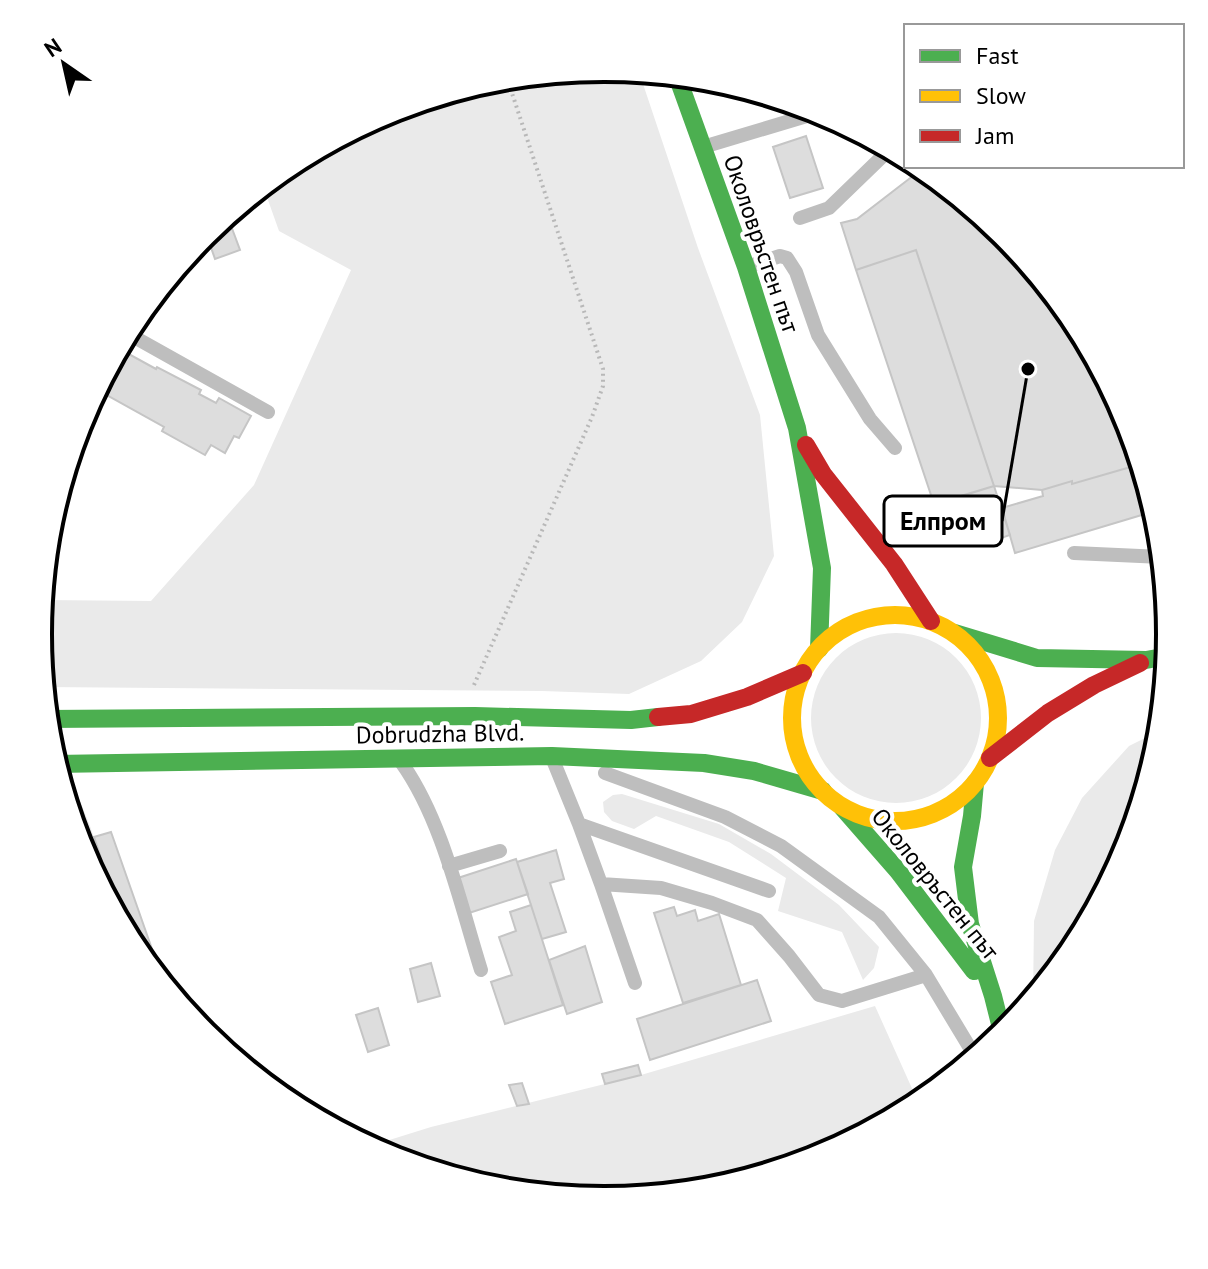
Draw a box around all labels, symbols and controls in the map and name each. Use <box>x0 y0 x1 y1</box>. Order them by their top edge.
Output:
north arrow <box>24 24 104 104</box>
legend <box>904 24 1184 168</box>
text: N <box>39 32 67 63</box>
text: Fast <box>976 40 1019 71</box>
text: Slow <box>976 80 1026 111</box>
text: Jam <box>975 120 1014 151</box>
street label: Околовръстен път <box>717 151 807 337</box>
callout: Елпром <box>884 496 1002 546</box>
text: Елпром <box>900 504 986 537</box>
street label: Dobrudzha Blvd. <box>356 717 524 750</box>
street label: Околовръстен път <box>865 802 1006 966</box>

